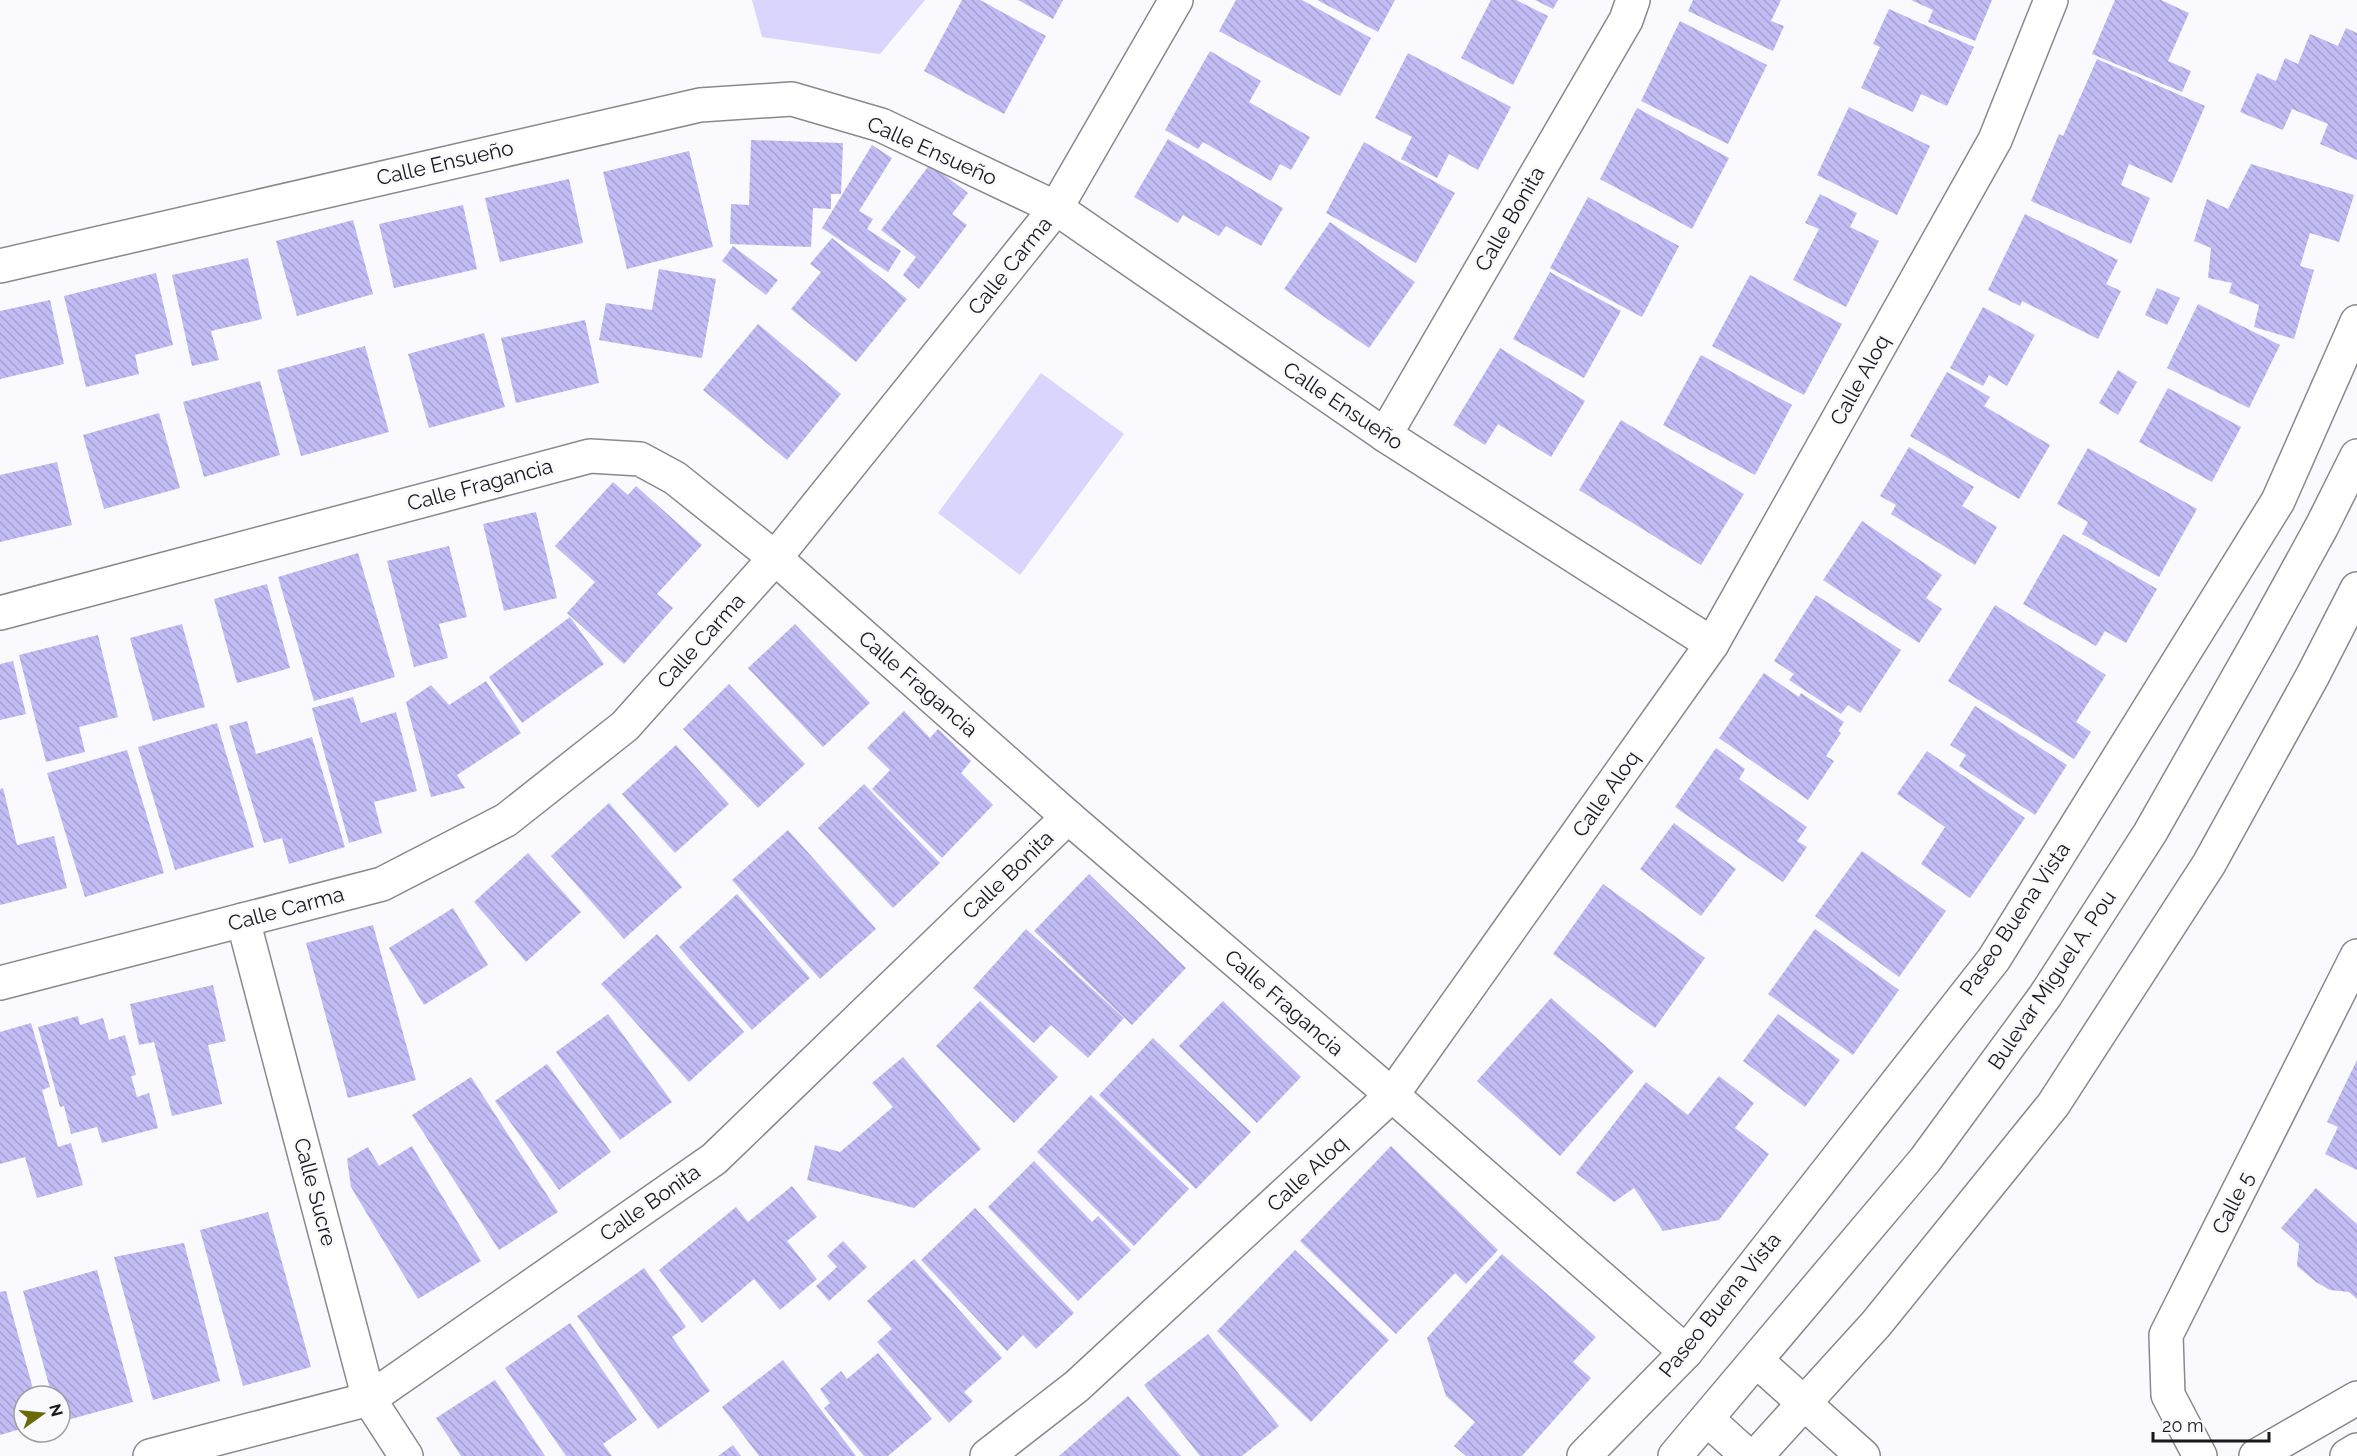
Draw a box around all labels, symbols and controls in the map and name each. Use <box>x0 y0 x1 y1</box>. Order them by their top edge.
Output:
street label: Calle Ensueño <box>863 111 1001 190</box>
street label: Calle Ensueño <box>374 135 516 190</box>
street label: Calle Bonita <box>1470 162 1550 276</box>
street label: Calle Carma <box>962 212 1057 320</box>
street label: Calle Aloq <box>1824 330 1895 429</box>
street label: Calle Ensueño <box>1278 356 1408 455</box>
street label: Calle Fragancia <box>404 453 555 516</box>
street label: Calle Carma <box>652 588 750 693</box>
street label: Calle Fragancia <box>854 625 983 742</box>
street label: Calle Aloq <box>1567 746 1644 842</box>
street label: Calle Bonita <box>957 825 1058 924</box>
street label: Paseo Buena Vista <box>1954 837 2075 1000</box>
street label: Calle Carma <box>225 881 347 936</box>
street label: Bulevar Miguel A. Pou <box>1982 885 2121 1074</box>
street label: Calle Fragancia <box>1220 944 1349 1061</box>
street label: Calle Aloq <box>1262 1131 1352 1217</box>
street label: Calle Sucre <box>289 1135 342 1249</box>
street label: Calle Bonita <box>595 1159 705 1246</box>
street label: Calle 5 <box>2206 1168 2259 1238</box>
street label: Paseo Buena Vista <box>1653 1227 1786 1382</box>
north arrow <box>12 1384 72 1444</box>
text: N <box>45 1402 67 1419</box>
scale bar <box>2153 1405 2268 1443</box>
text: 20 m <box>2162 1415 2204 1436</box>

